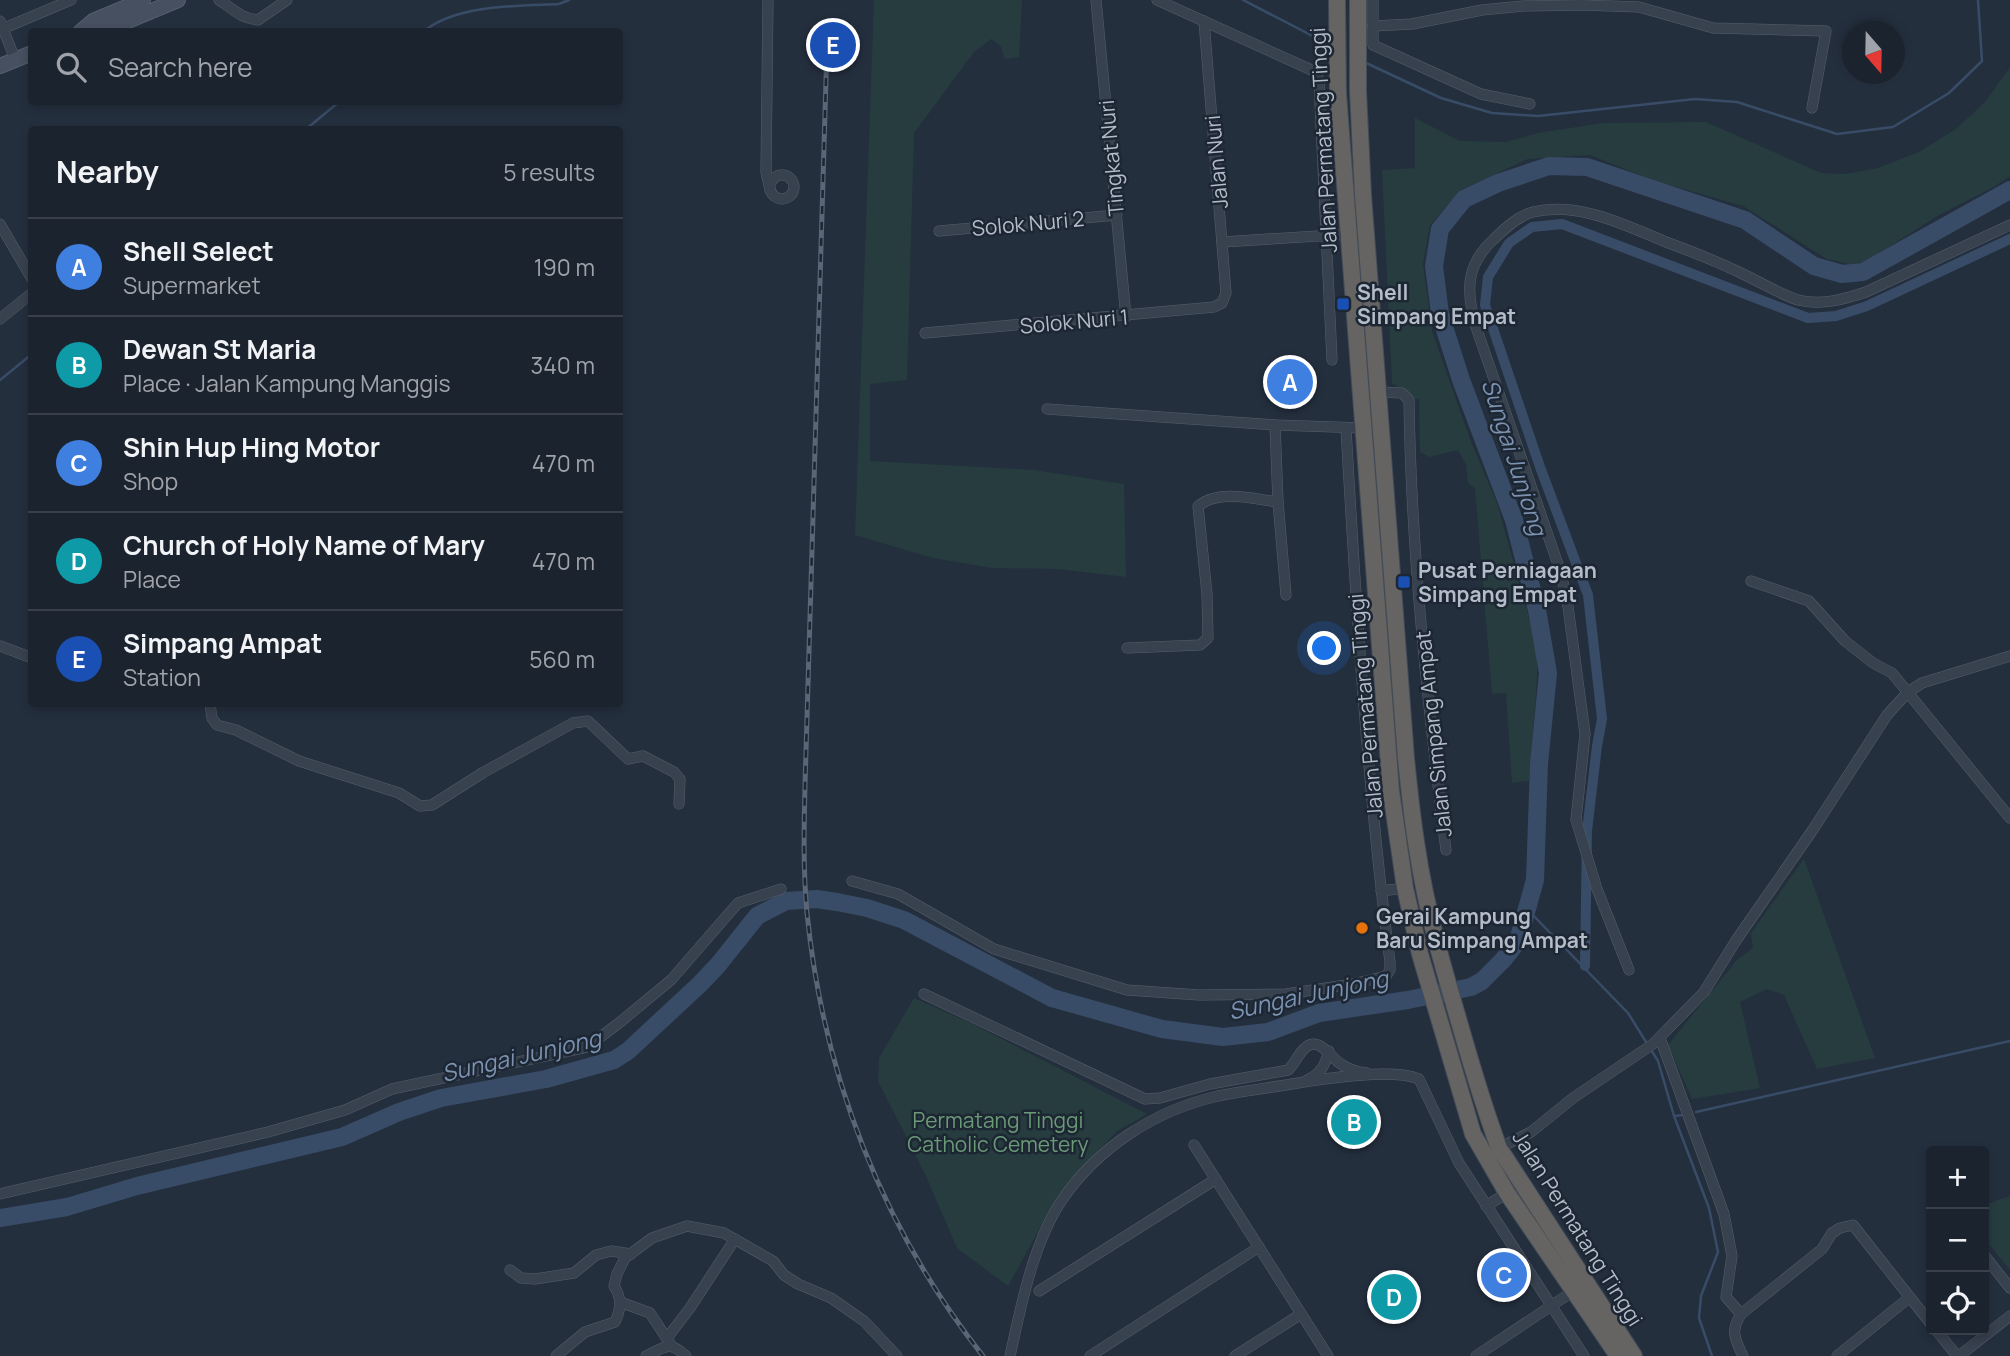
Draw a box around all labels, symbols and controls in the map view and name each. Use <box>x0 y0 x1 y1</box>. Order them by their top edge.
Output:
pin: E <box>810 19 856 71</box>
north arrow <box>1842 21 1905 84</box>
street label: Jalan Permatang Tinggi <box>1303 27 1343 253</box>
search box <box>28 28 623 105</box>
icon: search <box>52 48 90 86</box>
text: Search here <box>108 49 253 85</box>
street label: Tingkat Nuri <box>1092 99 1130 217</box>
street label: Jalan Nuri <box>1198 114 1234 210</box>
text: Nearby <box>56 151 159 192</box>
text: 5 results <box>503 156 595 188</box>
street label: Solok Nuri 2 <box>971 204 1085 242</box>
text: Shell Select <box>123 233 274 269</box>
text: A <box>71 251 87 283</box>
text: 190 m <box>534 251 595 283</box>
text: Supermarket <box>123 269 261 301</box>
place label: Shell Simpang Empat <box>1357 278 1516 330</box>
marker: Shell Simpang Empat <box>1335 296 1351 312</box>
street label: Solok Nuri 1 <box>1018 302 1130 340</box>
text: Dewan St Maria <box>123 331 316 367</box>
text: B <box>72 349 86 381</box>
text: 340 m <box>531 349 595 381</box>
pin: A <box>1267 356 1313 408</box>
text: Place · Jalan Kampung Manggis <box>123 367 451 399</box>
water label: Sungai Junjong <box>1475 375 1556 541</box>
text: Shin Hup Hing Motor <box>123 429 380 465</box>
text: C <box>71 447 88 479</box>
text: 470 m <box>532 447 595 479</box>
text: Shop <box>123 465 178 497</box>
text: Church of Holy Name of Mary <box>123 527 485 563</box>
text: D <box>71 545 87 577</box>
text: 470 m <box>532 545 595 577</box>
place label: Pusat Perniagaan Simpang Empat <box>1418 556 1597 608</box>
text: Place <box>123 563 181 595</box>
marker: Pusat Perniagaan Simpang Empat <box>1396 574 1412 590</box>
street label: Jalan Permatang Tinggi <box>1341 592 1389 820</box>
text: Simpang Ampat <box>123 625 322 661</box>
street label: Jalan Simpang Ampat <box>1408 630 1458 838</box>
your location <box>1307 631 1341 665</box>
text: E <box>72 643 86 675</box>
text: 560 m <box>529 643 595 675</box>
text: Station <box>123 661 201 693</box>
place label: Gerai Kampung Baru Simpang Ampat <box>1376 902 1588 954</box>
marker: Gerai Kampung Baru Simpang Ampat <box>1354 920 1370 936</box>
water label: Sungai Junjong <box>1225 961 1393 1027</box>
water label: Sungai Junjong <box>438 1021 606 1089</box>
pin: B <box>1331 1096 1377 1148</box>
park label: Permatang Tinggi Catholic Cemetery <box>907 1106 1089 1158</box>
street label: Jalan Permatang Tinggi <box>1506 1125 1650 1331</box>
map controls <box>1926 1146 1989 1335</box>
button: + <box>1926 1146 1989 1209</box>
button: − <box>1926 1209 1989 1272</box>
pin: C <box>1481 1249 1527 1301</box>
pin: D <box>1371 1271 1417 1323</box>
button: locate <box>1926 1272 1989 1335</box>

